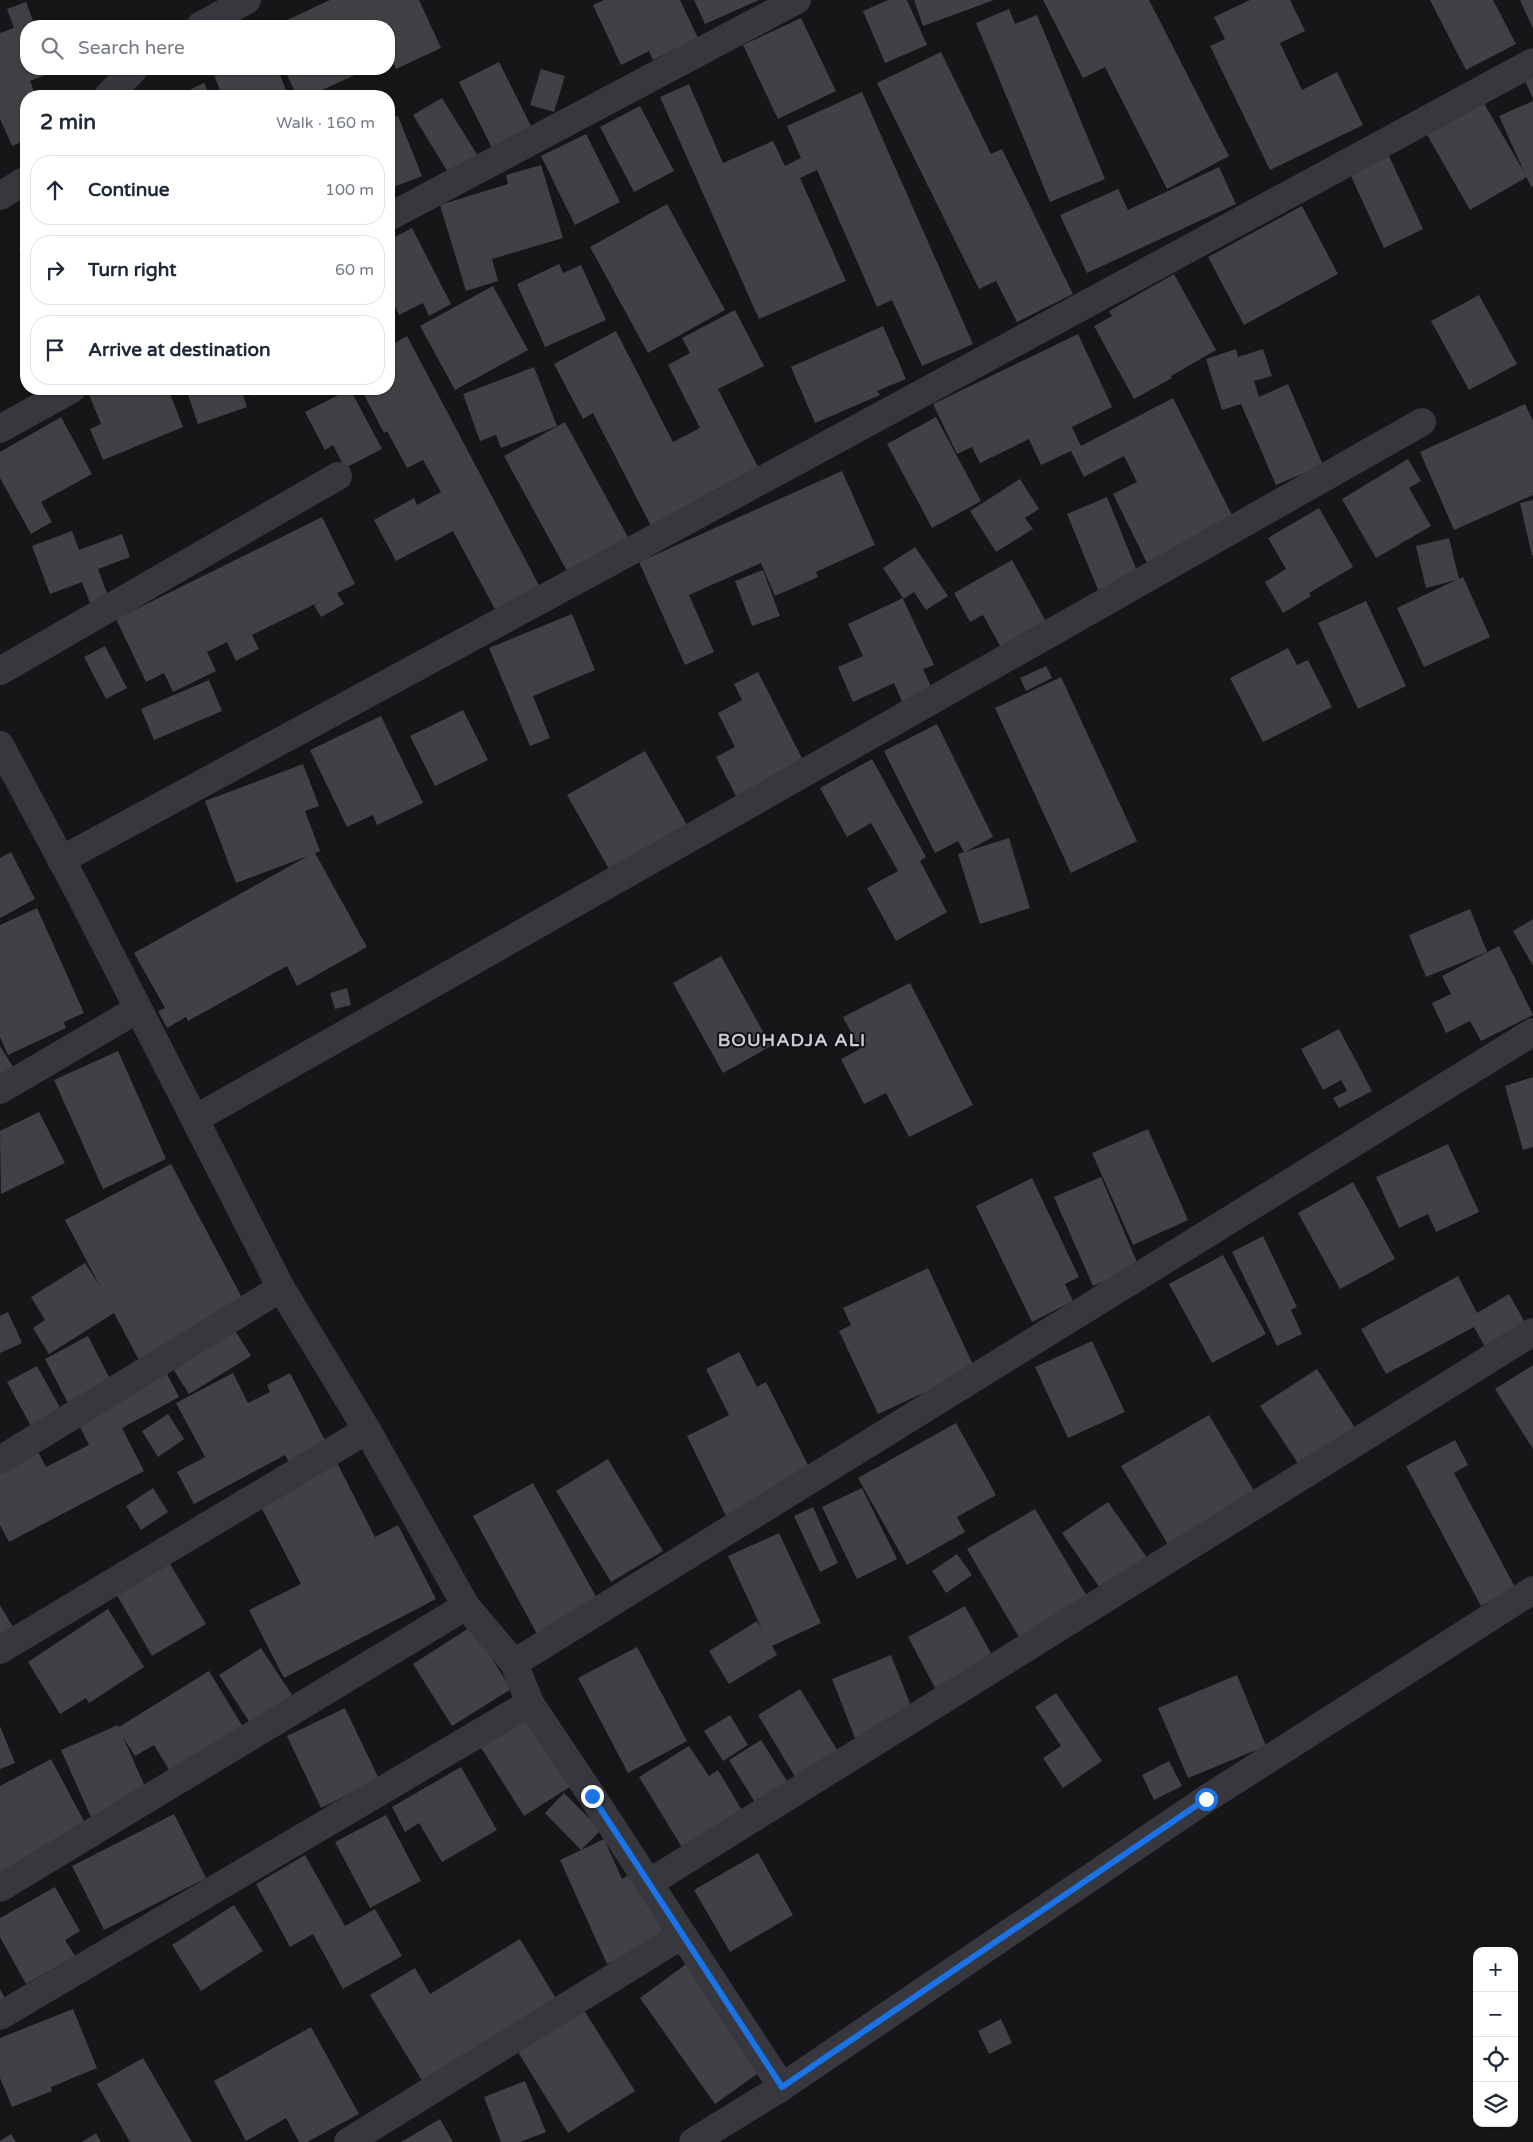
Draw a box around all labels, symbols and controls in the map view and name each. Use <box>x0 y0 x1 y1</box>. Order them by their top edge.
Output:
search box <box>20 20 395 75</box>
icon: search <box>38 34 66 62</box>
text: Search here <box>78 37 185 59</box>
text: 2 min <box>40 110 96 135</box>
text: Walk · 160 m <box>276 113 375 133</box>
icon: ahead <box>41 176 69 204</box>
text: Continue <box>88 179 170 201</box>
text: 100 m <box>325 180 374 200</box>
icon: right <box>41 256 69 284</box>
text: Turn right <box>88 259 176 281</box>
text: 60 m <box>335 260 374 280</box>
icon: arrive <box>41 336 69 364</box>
text: Arrive at destination <box>88 339 271 361</box>
district label: BOUHADJA ALI <box>718 1029 866 1051</box>
route end <box>581 1785 604 1808</box>
route start <box>1195 1788 1218 1811</box>
map controls <box>1473 1947 1518 2127</box>
button: + <box>1473 1947 1518 1992</box>
button: − <box>1473 1992 1518 2037</box>
button: locate <box>1473 2037 1518 2082</box>
button: layers <box>1473 2082 1518 2127</box>

